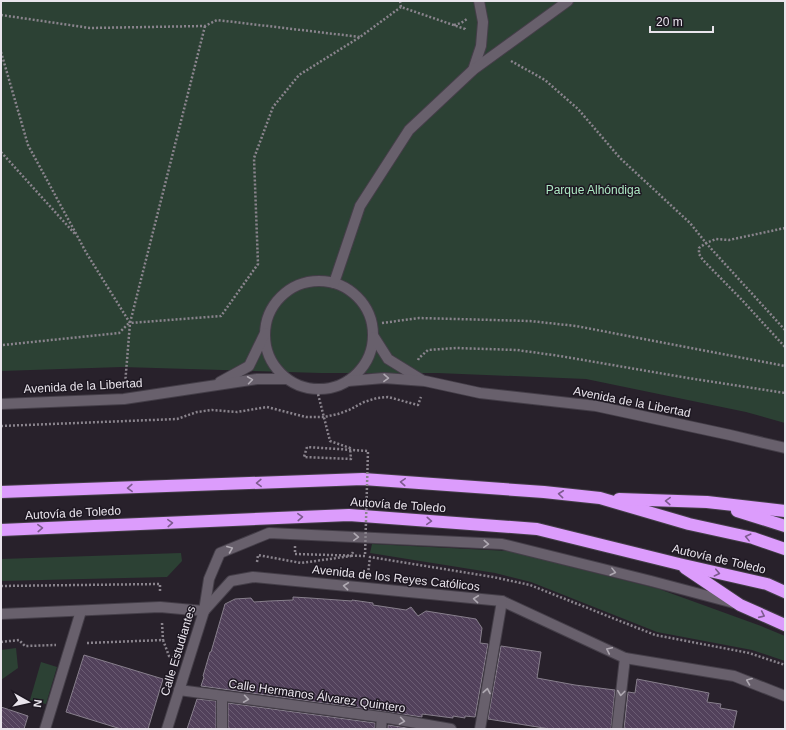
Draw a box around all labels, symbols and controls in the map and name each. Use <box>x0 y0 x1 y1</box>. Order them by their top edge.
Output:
scale bar <box>650 8 713 34</box>
text: 20 m <box>656 15 683 29</box>
park label: Parque Alhóndiga <box>546 183 641 197</box>
one-way arrow <box>383 374 389 382</box>
street label: Avenida de la Libertad <box>23 376 143 396</box>
one-way arrow <box>247 376 253 385</box>
street label: Avenida de la Libertad <box>572 384 692 420</box>
one-way arrow <box>400 478 406 487</box>
one-way arrow <box>256 479 262 487</box>
one-way arrow <box>127 483 133 492</box>
one-way arrow <box>558 490 564 499</box>
street label: Autovía de Toledo <box>350 495 447 515</box>
one-way arrow <box>665 497 671 505</box>
street label: Autovía de Toledo <box>25 503 122 522</box>
one-way arrow <box>297 512 303 521</box>
one-way arrow <box>426 516 432 525</box>
one-way arrow <box>167 518 173 527</box>
one-way arrow <box>37 524 43 533</box>
one-way arrow <box>353 533 359 541</box>
one-way arrow <box>745 533 752 542</box>
one-way arrow <box>483 539 489 548</box>
street label: Autovía de Toledo <box>671 541 768 577</box>
one-way arrow <box>225 546 233 554</box>
street label: Avenida de los Reyes Católicos <box>311 562 481 594</box>
one-way arrow <box>610 567 616 575</box>
one-way arrow <box>714 568 720 576</box>
one-way arrow <box>343 582 349 591</box>
one-way arrow <box>473 594 479 603</box>
street label: Calle Estudiantes <box>158 604 198 698</box>
one-way arrow <box>758 610 766 618</box>
one-way arrow <box>606 647 613 655</box>
street label: Calle Hermanos Álvarez Quintero <box>228 676 407 715</box>
one-way arrow <box>745 678 752 686</box>
north arrow <box>8 682 48 722</box>
one-way arrow <box>482 687 490 694</box>
one-way arrow <box>617 690 626 696</box>
one-way arrow <box>243 694 249 703</box>
text: N <box>31 699 44 708</box>
one-way arrow <box>399 716 405 725</box>

